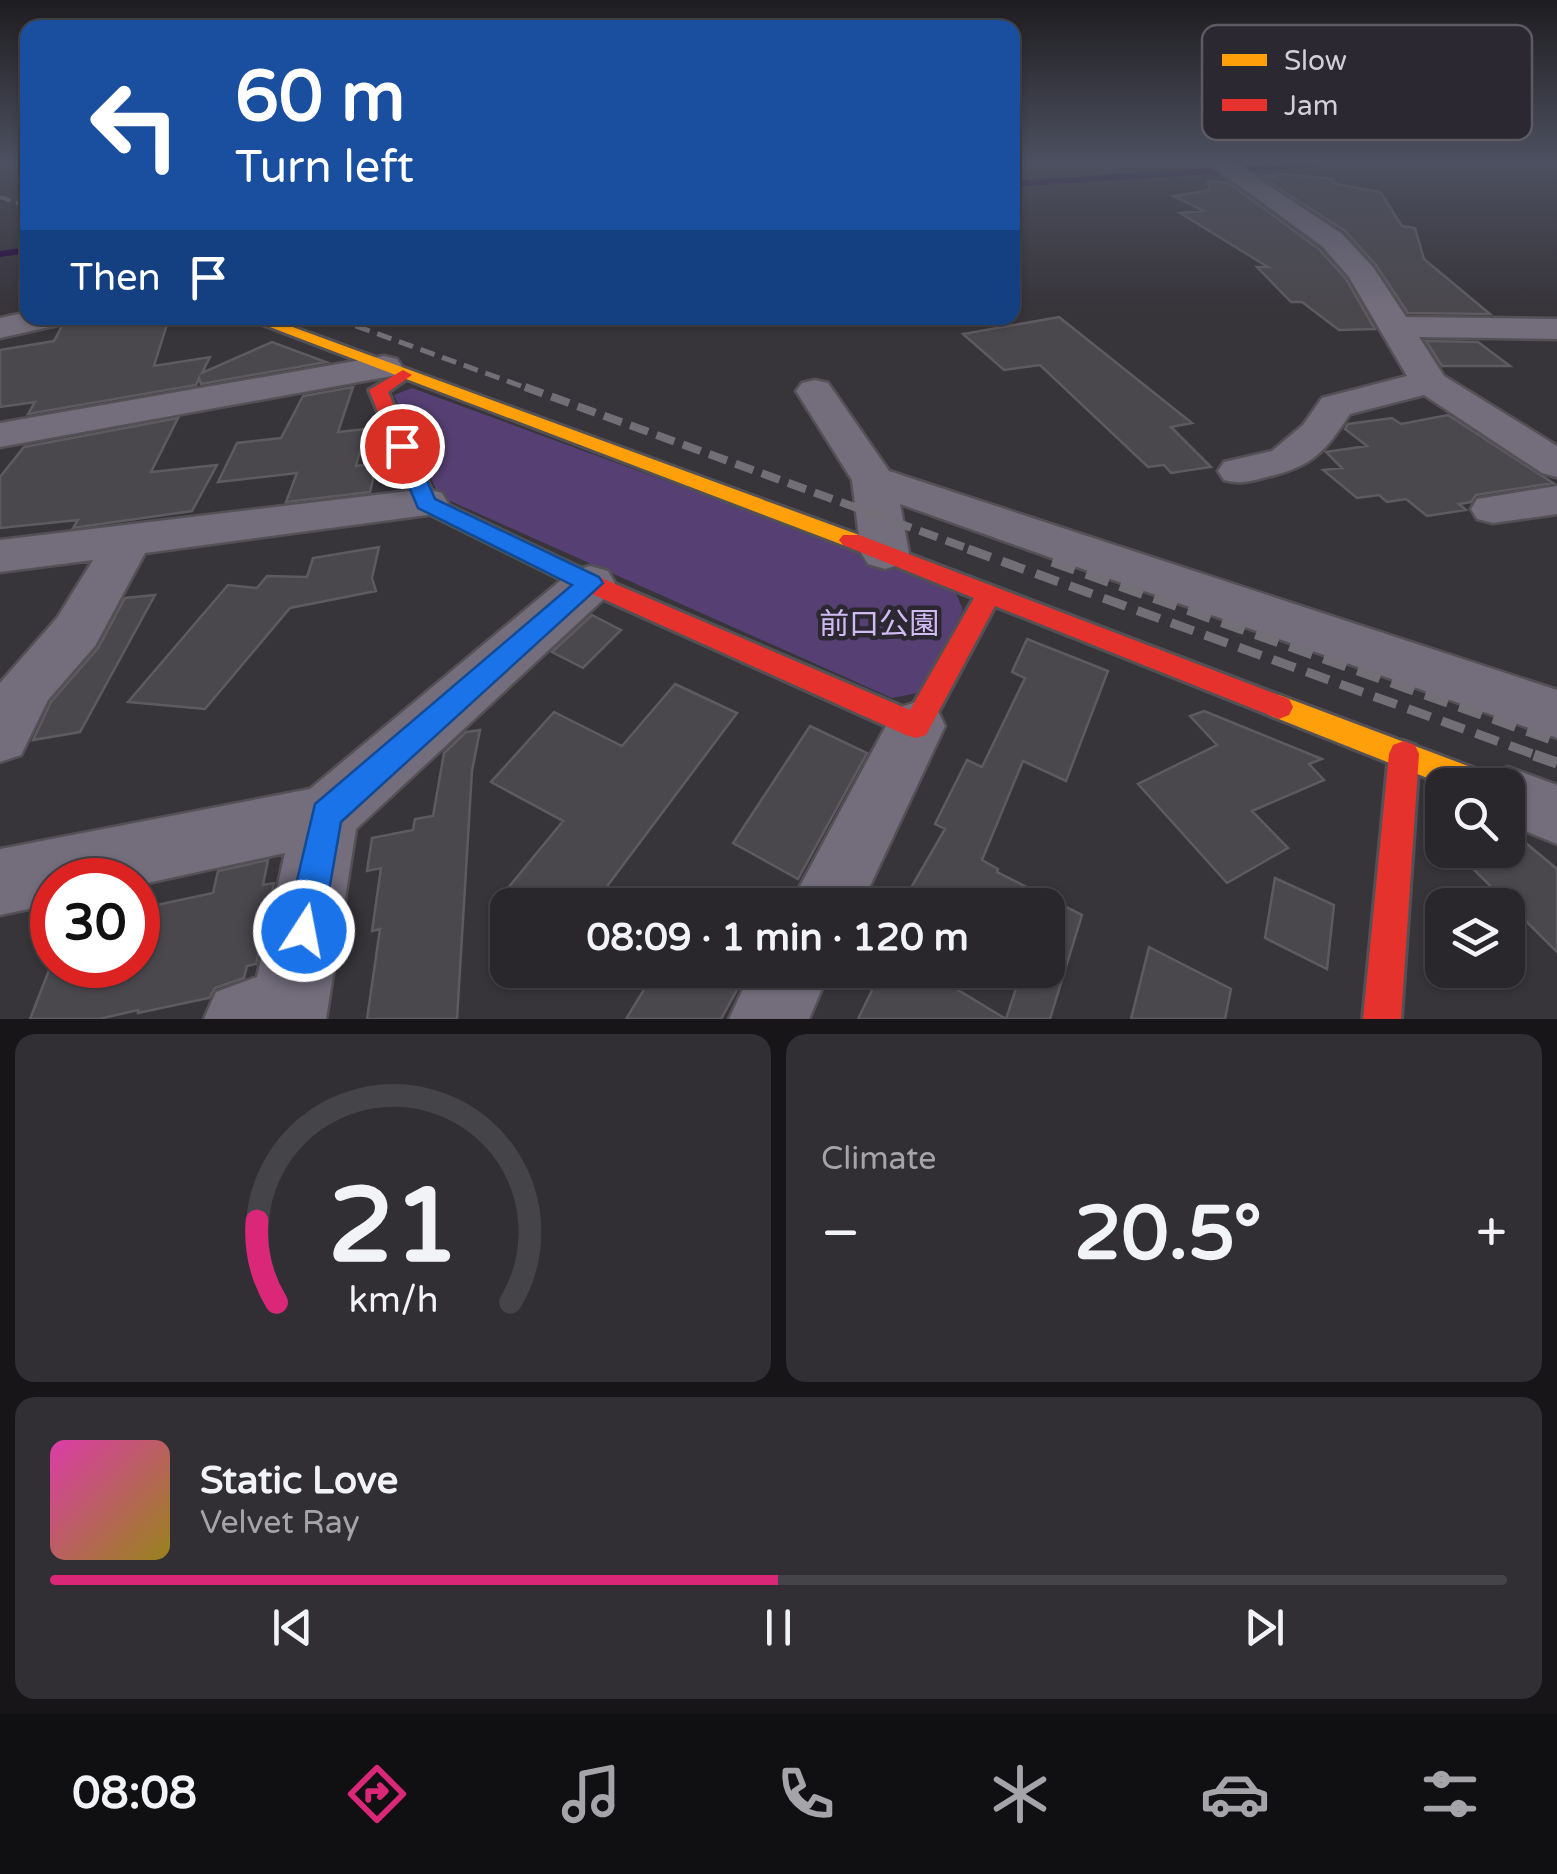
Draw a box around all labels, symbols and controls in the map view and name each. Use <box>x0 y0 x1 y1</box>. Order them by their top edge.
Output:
legend <box>1202 25 1532 140</box>
text: Slow <box>1284 44 1347 78</box>
text: 60 m <box>235 56 405 140</box>
icon: left <box>70 60 200 190</box>
text: Jam <box>1284 89 1339 123</box>
text: Turn left <box>235 141 414 195</box>
icon: arrive <box>181 250 236 305</box>
text: Then <box>70 255 161 301</box>
pin <box>360 404 445 489</box>
icon: arrive <box>375 419 430 474</box>
park label: 前口公園 <box>819 606 939 643</box>
map controls <box>1425 768 1525 988</box>
button: search <box>1425 768 1525 868</box>
speed limit sign: 30 <box>30 858 160 988</box>
position arrow <box>252 879 356 983</box>
button: layers <box>1425 888 1525 988</box>
text: 08:09 · 1 min · 120 m <box>586 915 969 961</box>
text: Climate <box>821 1140 936 1178</box>
text: 21 <box>328 1165 458 1290</box>
text: 20.5° <box>1074 1189 1262 1279</box>
text: − <box>821 1201 860 1267</box>
text: + <box>1476 1201 1507 1267</box>
text: km/h <box>348 1279 438 1322</box>
text: Static Love <box>200 1458 398 1504</box>
text: Velvet Ray <box>200 1504 360 1542</box>
icon: previous <box>265 1600 320 1655</box>
icon: pause <box>751 1600 806 1655</box>
icon: next <box>1237 1600 1292 1655</box>
icon: directions <box>342 1759 412 1829</box>
icon: music <box>556 1759 626 1829</box>
icon: phone <box>771 1759 841 1829</box>
icon: climate <box>985 1759 1055 1829</box>
icon: car <box>1200 1759 1270 1829</box>
icon: filters <box>1415 1759 1485 1829</box>
text: 08:08 <box>72 1767 197 1821</box>

